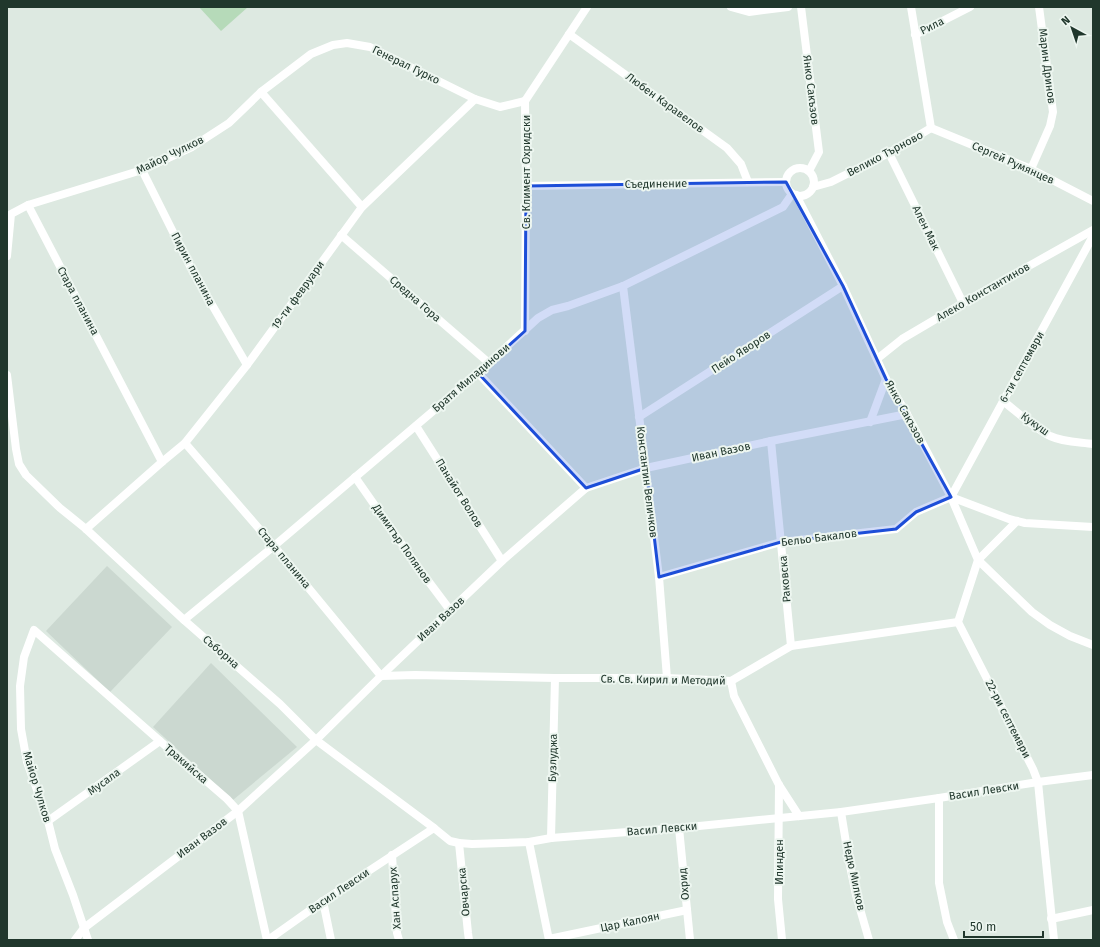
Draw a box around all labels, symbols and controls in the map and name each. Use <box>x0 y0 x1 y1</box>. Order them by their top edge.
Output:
north arrow <box>1052 8 1092 48</box>
text: N <box>1059 13 1073 28</box>
street label: Рила <box>918 15 946 37</box>
street label: Марин Дринов <box>1036 27 1058 105</box>
street label: Генерал Гурко <box>370 43 442 87</box>
street label: Янко Сакъзов <box>800 54 822 126</box>
street label: Любен Каравелов <box>623 70 707 136</box>
street label: Св. Климент Охридски <box>520 115 533 229</box>
street label: Велико Търново <box>845 128 925 180</box>
street label: Майор Чулков <box>134 133 206 177</box>
street label: Сергей Румянцев <box>970 139 1056 187</box>
street label: Съединение <box>625 177 687 191</box>
street label: Ален Мак <box>910 203 943 253</box>
street label: Пирин планина <box>168 230 218 308</box>
street label: 19-ти февруари <box>269 258 327 332</box>
street label: Алеко Константинов <box>934 260 1032 324</box>
street label: Стара планина <box>54 264 102 338</box>
street label: Средна Гора <box>387 273 443 325</box>
street label: Пейо Яворов <box>709 328 773 376</box>
street label: 6-ти септември <box>997 329 1047 405</box>
street label: Братя Миладинови <box>430 341 512 415</box>
street label: Янко Сакъзов <box>882 378 928 446</box>
street label: Кукуш <box>1018 410 1052 438</box>
street label: Константин Величков <box>634 425 660 539</box>
street label: Иван Вазов <box>690 439 752 465</box>
street label: Панайот Волов <box>433 456 485 530</box>
street label: Димитър Полянов <box>369 501 434 586</box>
street label: Стара планина <box>255 525 313 591</box>
street label: Бельо Бакалов <box>780 527 858 549</box>
street label: Раковска <box>776 555 794 603</box>
street label: Иван Вазов <box>415 594 467 644</box>
street label: Съборна <box>200 633 242 671</box>
street label: Св. Св. Кирил и Методий <box>600 672 726 688</box>
street label: 22-ри септември <box>983 678 1033 760</box>
street label: Бузлуджа <box>546 734 560 782</box>
street label: Тракийска <box>161 741 211 787</box>
street label: Майор Чулков <box>20 750 54 824</box>
street label: Мусала <box>85 766 123 798</box>
street label: Васил Левски <box>948 779 1020 803</box>
street label: Иван Вазов <box>174 815 230 861</box>
street label: Васил Левски <box>626 819 698 839</box>
street label: Илинден <box>773 839 786 885</box>
street label: Недю Милков <box>840 840 868 912</box>
street label: Васил Левски <box>306 866 372 916</box>
street label: Хан Аспарух <box>386 866 404 930</box>
street label: Овчарска <box>455 867 473 917</box>
street label: Охрид <box>676 867 692 901</box>
street label: Цар Калоян <box>599 909 661 935</box>
scale bar <box>964 913 1043 939</box>
text: 50 m <box>970 920 996 934</box>

